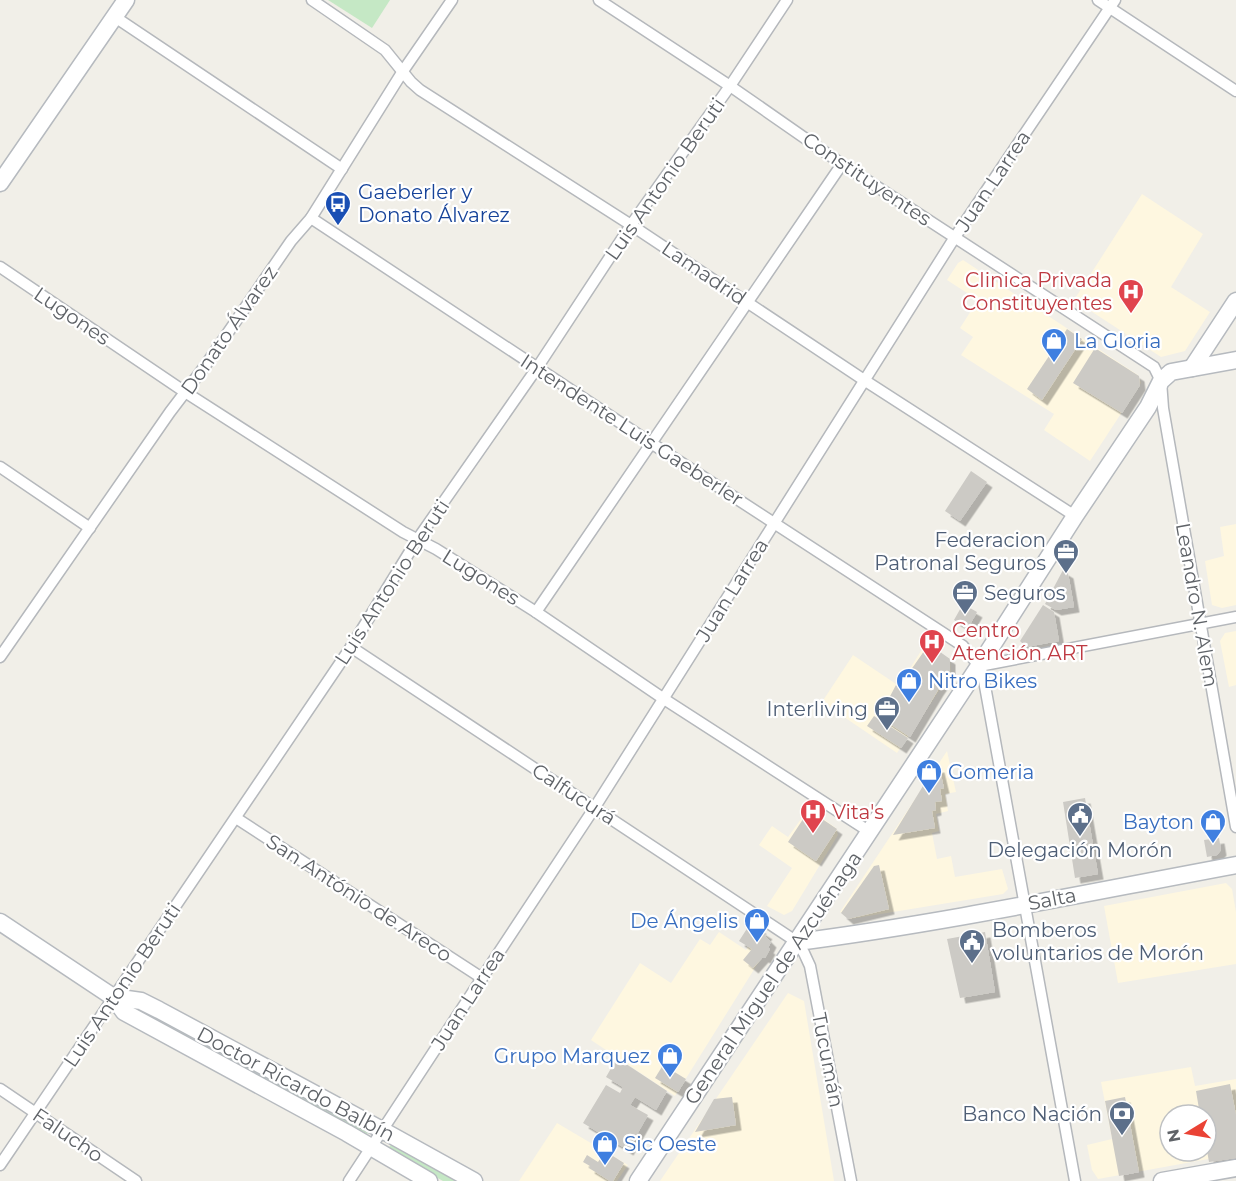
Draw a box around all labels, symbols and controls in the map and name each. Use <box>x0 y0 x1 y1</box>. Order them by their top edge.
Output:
street label: Luis Antonio Beruti <box>600 93 730 265</box>
street label: Juan Larrea <box>950 126 1036 237</box>
street label: Constituyentes <box>798 127 936 231</box>
place label: Gaeberler y Donato Álvarez <box>358 180 510 227</box>
bus stop icon: Gaeberler y Donato Álvarez <box>323 189 353 227</box>
street label: Lamadrid <box>657 236 751 310</box>
street label: Donato Álvarez <box>176 261 282 399</box>
place label: Clinica Privada Constituyentes <box>962 268 1112 315</box>
hospital icon: Clinica Privada Constituyentes <box>1116 277 1146 315</box>
street label: Lugones <box>29 282 115 350</box>
shop icon: La Gloria <box>1039 326 1069 364</box>
place label: La Gloria <box>1074 329 1161 353</box>
street label: Intendente Luis Gaeberler <box>516 349 748 511</box>
street label: Luis Antonio Beruti <box>330 495 454 669</box>
street label: Leandro N. Alem <box>1171 521 1223 689</box>
place label: Federacion Patronal Seguros <box>874 528 1046 575</box>
street label: Juan Larrea <box>690 534 773 647</box>
office icon: Federacion Patronal Seguros <box>1051 537 1081 575</box>
street label: Lugones <box>438 544 524 610</box>
office icon: Seguros <box>950 578 980 616</box>
place label: Seguros <box>984 581 1066 605</box>
place label: Centro Atención ART <box>952 618 1088 665</box>
hospital icon: Centro Atención ART <box>917 627 947 665</box>
shop icon: Nitro Bikes <box>894 666 924 704</box>
place label: Nitro Bikes <box>928 669 1037 693</box>
office icon: Interliving <box>872 694 902 732</box>
place label: Interliving <box>767 697 868 721</box>
shop icon: Gomeria <box>914 757 944 795</box>
street label: Calfucurá <box>528 758 620 830</box>
place label: Gomeria <box>948 760 1034 784</box>
hospital icon: Vita's <box>798 797 828 835</box>
place label: Vita's <box>832 800 884 824</box>
public building icon: Delegación Morón <box>1065 800 1095 838</box>
shop icon: Bayton <box>1198 807 1228 845</box>
place label: Bayton <box>1123 810 1194 834</box>
street label: San António de Areco <box>262 829 456 967</box>
place label: Delegación Morón <box>988 838 1172 862</box>
street label: General Miguel de Azcuénaga <box>679 847 867 1109</box>
street label: Salta <box>1026 883 1078 915</box>
street label: Luis Antonio Beruti <box>58 899 186 1071</box>
shop icon: De Ángelis <box>742 906 772 944</box>
place label: De Ángelis <box>630 909 738 933</box>
place label: Bomberos voluntarios de Morón <box>992 918 1204 965</box>
public building icon: Bomberos voluntarios de Morón <box>957 927 987 965</box>
street label: Juan Larrea <box>426 943 510 1055</box>
street label: Tucumán <box>807 1011 849 1109</box>
street label: Doctor Ricardo Balbín <box>193 1022 399 1146</box>
shop icon: Grupo Marquez <box>655 1041 685 1079</box>
place label: Grupo Marquez <box>494 1044 650 1068</box>
bank icon: Banco Nación <box>1107 1099 1137 1137</box>
place label: Banco Nación <box>962 1102 1102 1126</box>
street label: Falucho <box>28 1103 108 1167</box>
north arrow <box>1158 1103 1218 1163</box>
text: N <box>1163 1128 1184 1144</box>
shop icon: Sic Oeste <box>590 1129 620 1167</box>
place label: Sic Oeste <box>624 1132 717 1156</box>

